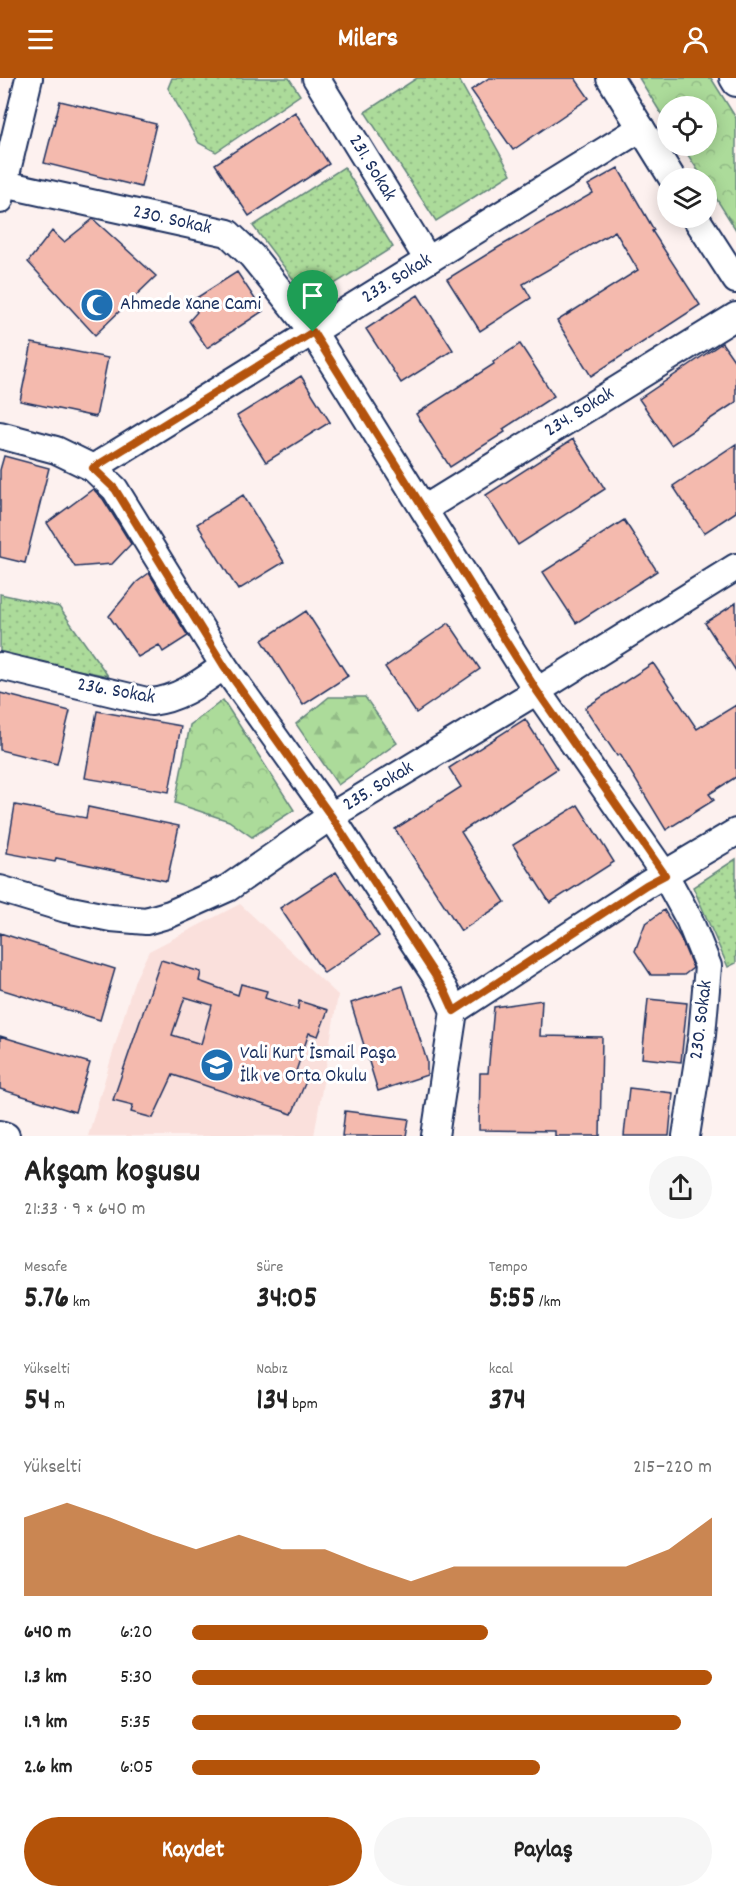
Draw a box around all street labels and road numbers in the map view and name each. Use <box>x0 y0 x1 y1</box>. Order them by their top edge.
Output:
street label: 231. Sokak <box>340 130 403 207</box>
street label: 230. Sokak <box>130 199 214 243</box>
street label: 233. Sokak <box>357 247 438 312</box>
street label: 234. Sokak <box>539 380 620 445</box>
street label: 236. Sokak <box>75 671 157 713</box>
street label: 235. Sokak <box>338 755 419 819</box>
street label: 230. Sokak <box>683 979 721 1061</box>

